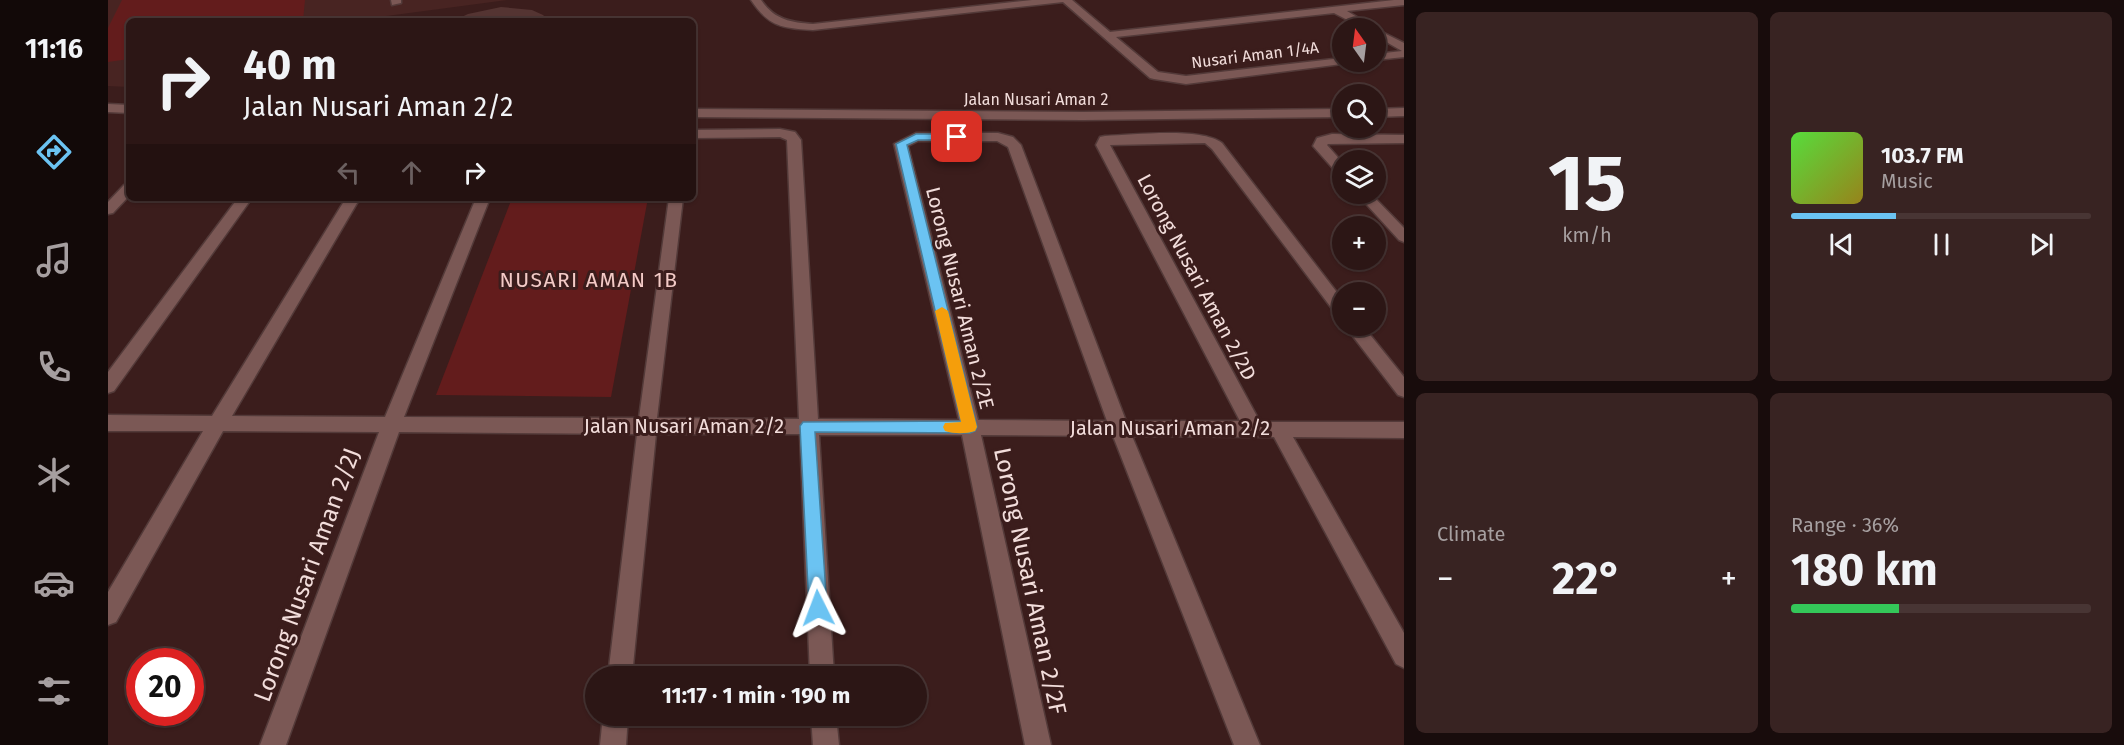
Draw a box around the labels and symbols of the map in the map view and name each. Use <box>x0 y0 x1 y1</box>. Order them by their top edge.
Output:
north arrow <box>1332 18 1386 72</box>
street label: Nusari Aman 1/4A <box>1190 38 1321 72</box>
street label: Jalan Nusari Aman 2 <box>964 90 1108 109</box>
pin <box>931 111 982 162</box>
street label: Lorong Nusari Aman 2/2D <box>1132 170 1262 384</box>
street label: Lorong Nusari Aman 2/2E <box>921 185 999 411</box>
district label: NUSARI AMAN 1B <box>499 267 679 293</box>
street label: Jalan Nusari Aman 2/2 <box>584 414 784 438</box>
street label: Jalan Nusari Aman 2/2 <box>1070 416 1270 440</box>
street label: Lorong Nusari Aman 2/2J <box>248 444 366 706</box>
street label: Lorong Nusari Aman 2/2F <box>988 445 1072 717</box>
position arrow <box>786 576 850 640</box>
speed limit sign: 20 <box>126 648 204 726</box>

